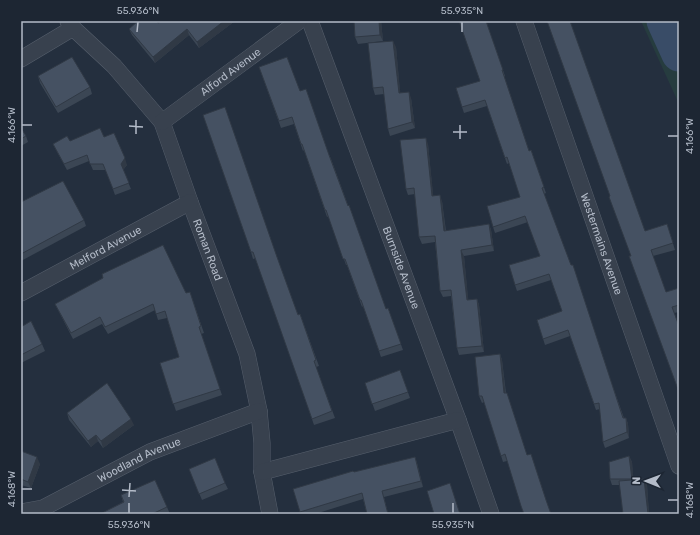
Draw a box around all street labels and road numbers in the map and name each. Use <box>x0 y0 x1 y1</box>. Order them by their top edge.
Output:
street label: Alford Avenue <box>198 45 264 99</box>
street label: Westermains Avenue <box>577 191 625 297</box>
street label: Roman Road <box>190 217 225 283</box>
street label: Melford Avenue <box>68 223 144 273</box>
street label: Burnside Avenue <box>380 225 422 311</box>
street label: Woodland Avenue <box>95 435 183 485</box>

